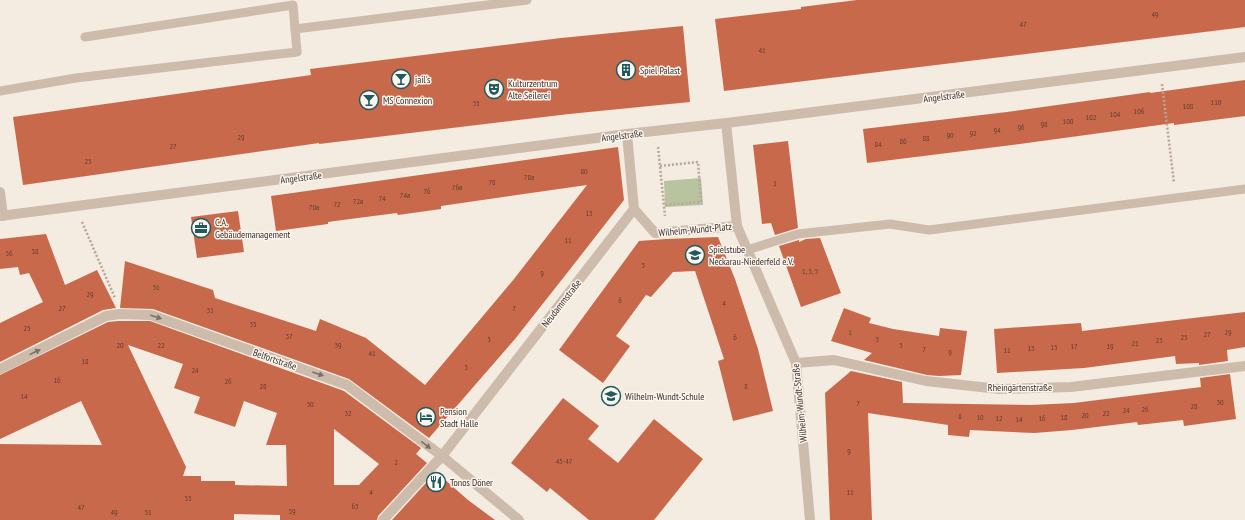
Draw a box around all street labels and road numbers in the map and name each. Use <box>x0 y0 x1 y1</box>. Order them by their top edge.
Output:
street label: Angelstraße <box>923 87 966 105</box>
street label: Angelstraße <box>601 126 644 144</box>
street label: Angelstraße <box>280 168 323 186</box>
street label: Wilhelm-Wundt-Platz <box>658 220 733 239</box>
street label: Neudammstraße <box>539 277 584 330</box>
street label: Belfortstraße <box>251 346 299 373</box>
street label: Wilhelm-Wundt-Straße <box>789 363 810 443</box>
street label: Rheingärtenstraße <box>988 381 1052 394</box>

